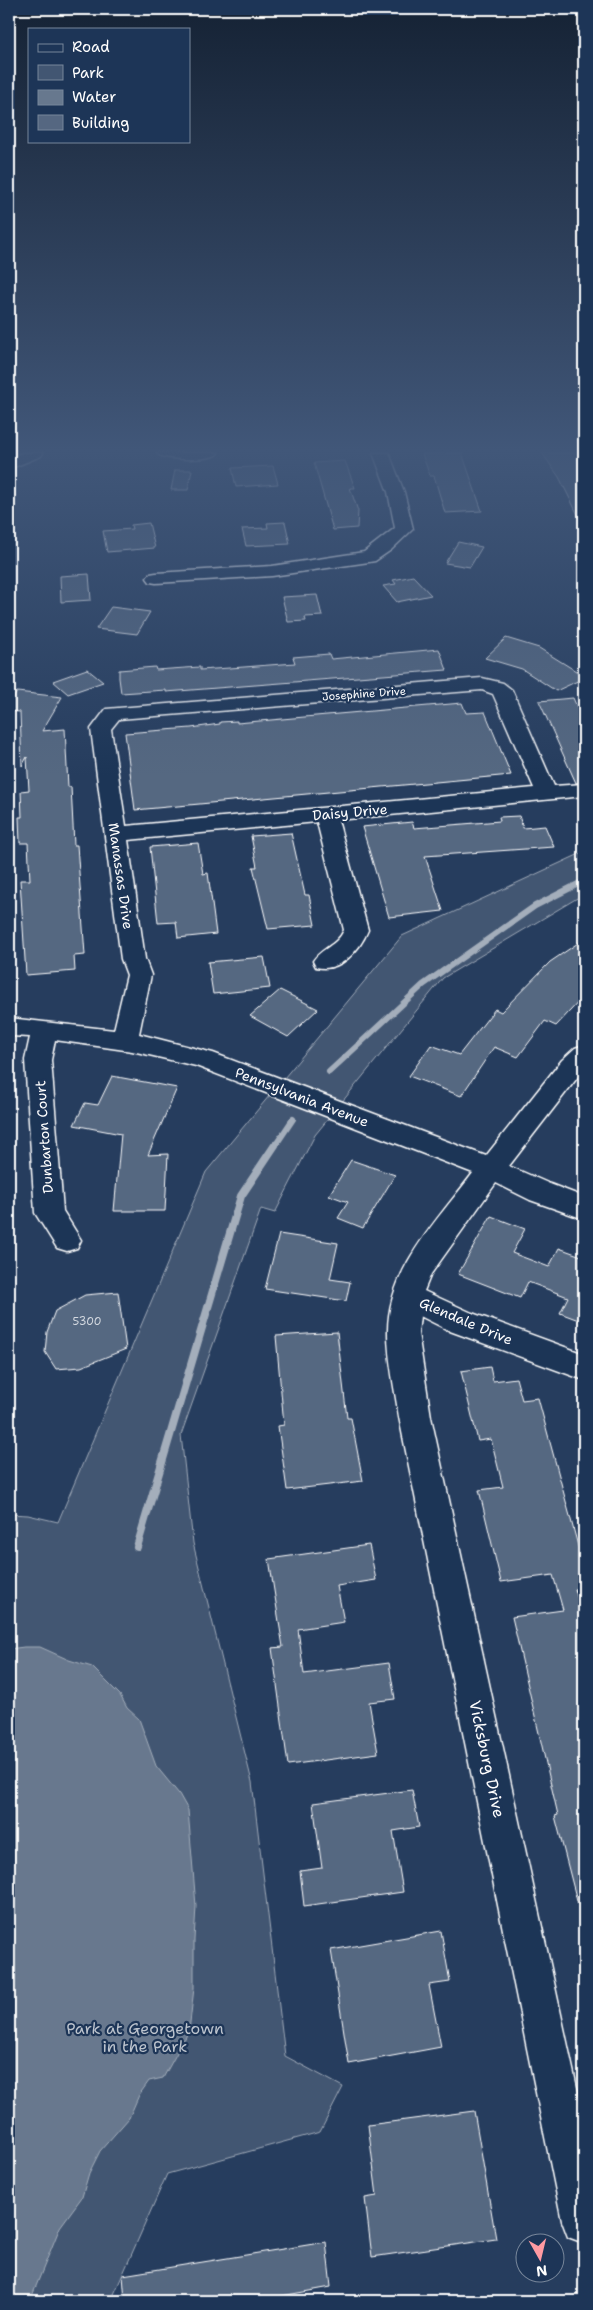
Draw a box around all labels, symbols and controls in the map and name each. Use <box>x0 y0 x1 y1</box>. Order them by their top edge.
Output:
legend <box>28 28 190 142</box>
text: Road <box>72 37 110 57</box>
text: Park <box>72 63 104 83</box>
text: Water <box>72 87 116 107</box>
text: Building <box>72 113 129 133</box>
street label: Josephine Drive <box>322 684 406 704</box>
street label: Daisy Drive <box>312 800 388 824</box>
street label: Manassas Drive <box>105 822 137 931</box>
street label: Pennsylvania Avenue <box>233 1063 372 1131</box>
street label: Dunbarton Court <box>31 1080 57 1194</box>
street label: Glendale Drive <box>417 1293 515 1349</box>
house number: 5300 <box>72 1314 102 1329</box>
street label: Vicksburg Drive <box>464 1698 510 1820</box>
park label: Park at Georgetown in the Park <box>66 2018 224 2057</box>
north arrow <box>516 2232 566 2282</box>
text: N <box>535 2261 549 2281</box>

